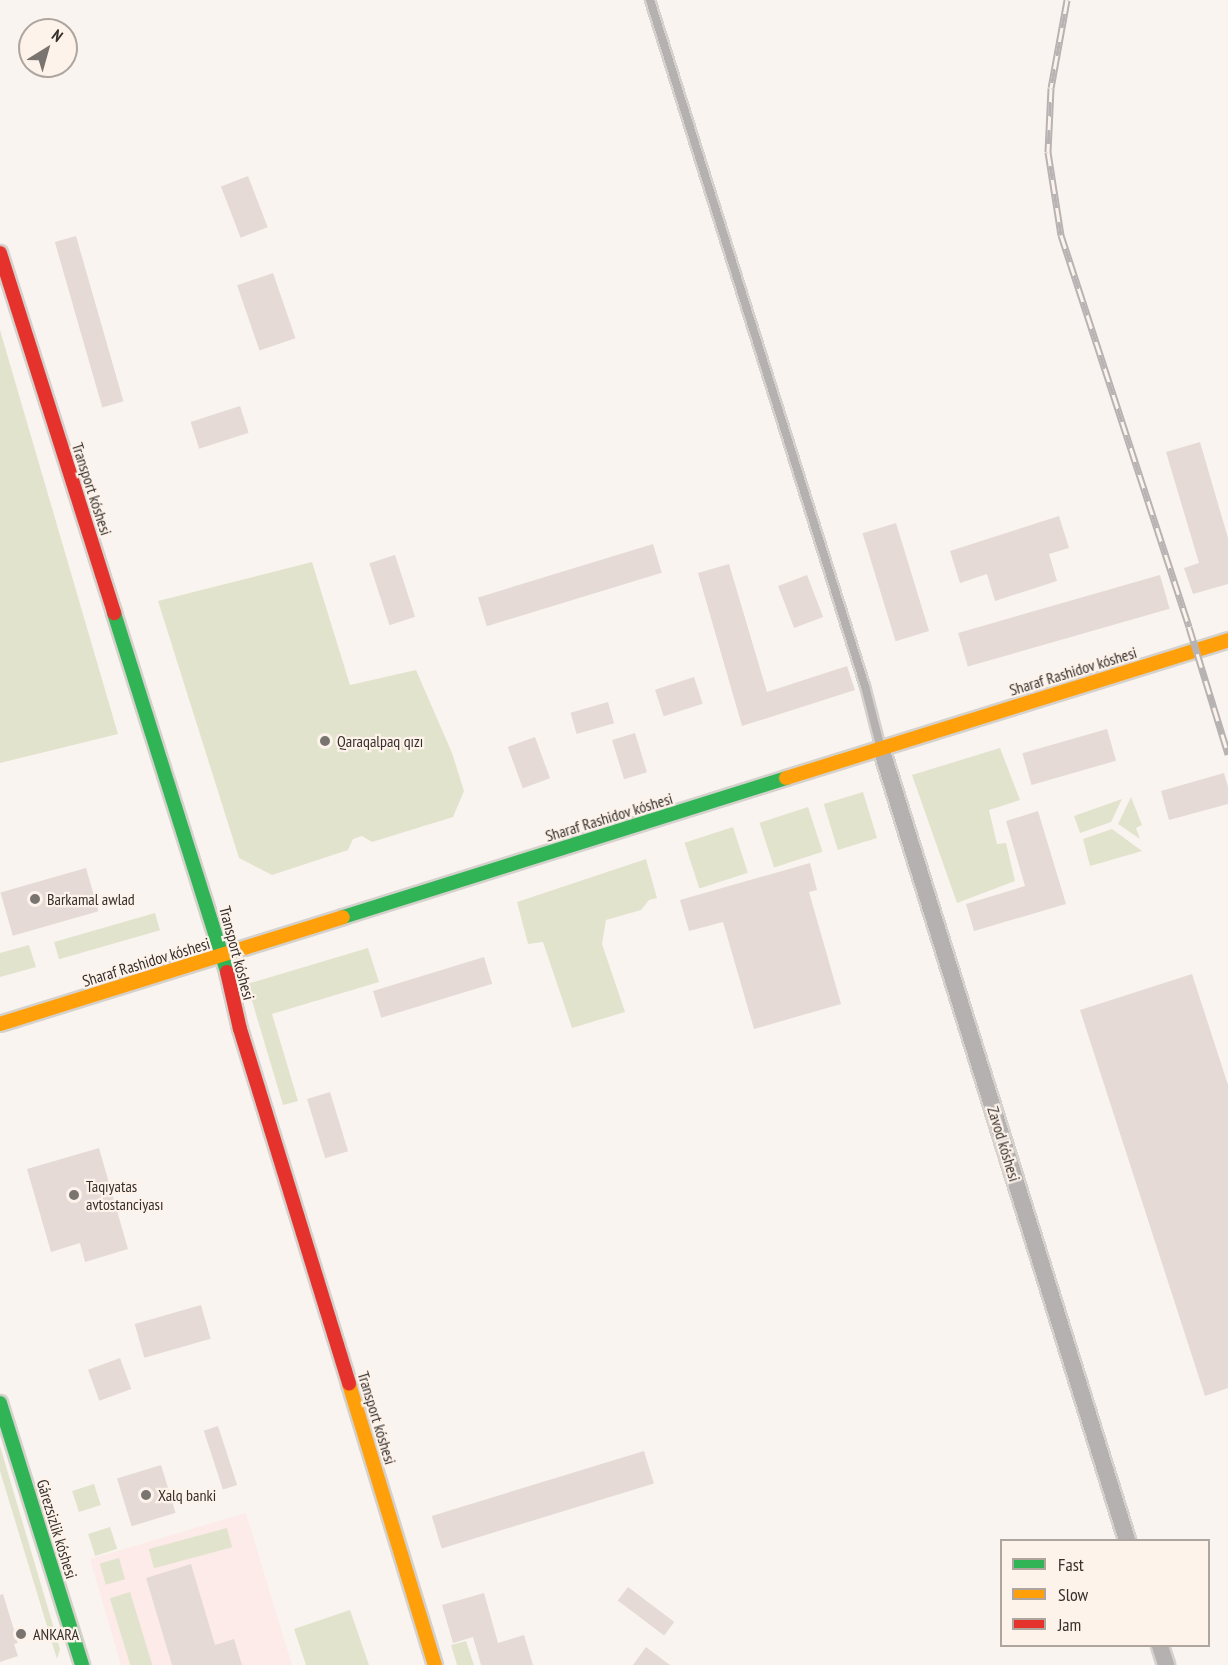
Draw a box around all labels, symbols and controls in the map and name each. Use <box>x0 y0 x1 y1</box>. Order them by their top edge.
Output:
north arrow <box>18 18 78 78</box>
text: N <box>48 25 67 46</box>
street label: Transport kóshesi <box>68 440 116 538</box>
street label: Sharaf Rashidov kóshesi <box>1007 642 1139 700</box>
place label: Qaraqalpaq qızı <box>337 731 423 751</box>
marker: Qaraqalpaq qızı <box>318 734 332 748</box>
street label: Sharaf Rashidov kóshesi <box>543 788 675 846</box>
place label: Barkamal awlad <box>47 889 135 909</box>
marker: Barkamal awlad <box>28 892 42 906</box>
street label: Transport kóshesi <box>215 904 259 1002</box>
street label: Sharaf Rashidov kóshesi <box>80 933 212 991</box>
street label: Zavod kóshesi <box>983 1104 1025 1184</box>
place label: Taqıyatas avtostanciyası <box>86 1176 163 1214</box>
marker: Taqıyatas avtostanciyası <box>67 1188 81 1202</box>
street label: Transport kóshesi <box>354 1369 400 1467</box>
street label: Gárezsizlik kóshesi <box>33 1477 81 1581</box>
place label: Xalq banki <box>158 1485 216 1505</box>
marker: Xalq banki <box>139 1488 153 1502</box>
legend <box>1000 1539 1210 1647</box>
text: Fast <box>1058 1553 1084 1576</box>
text: Slow <box>1058 1583 1088 1606</box>
text: Jam <box>1058 1613 1081 1636</box>
place label: ANKARA <box>33 1624 79 1644</box>
marker: ANKARA <box>14 1627 28 1641</box>

